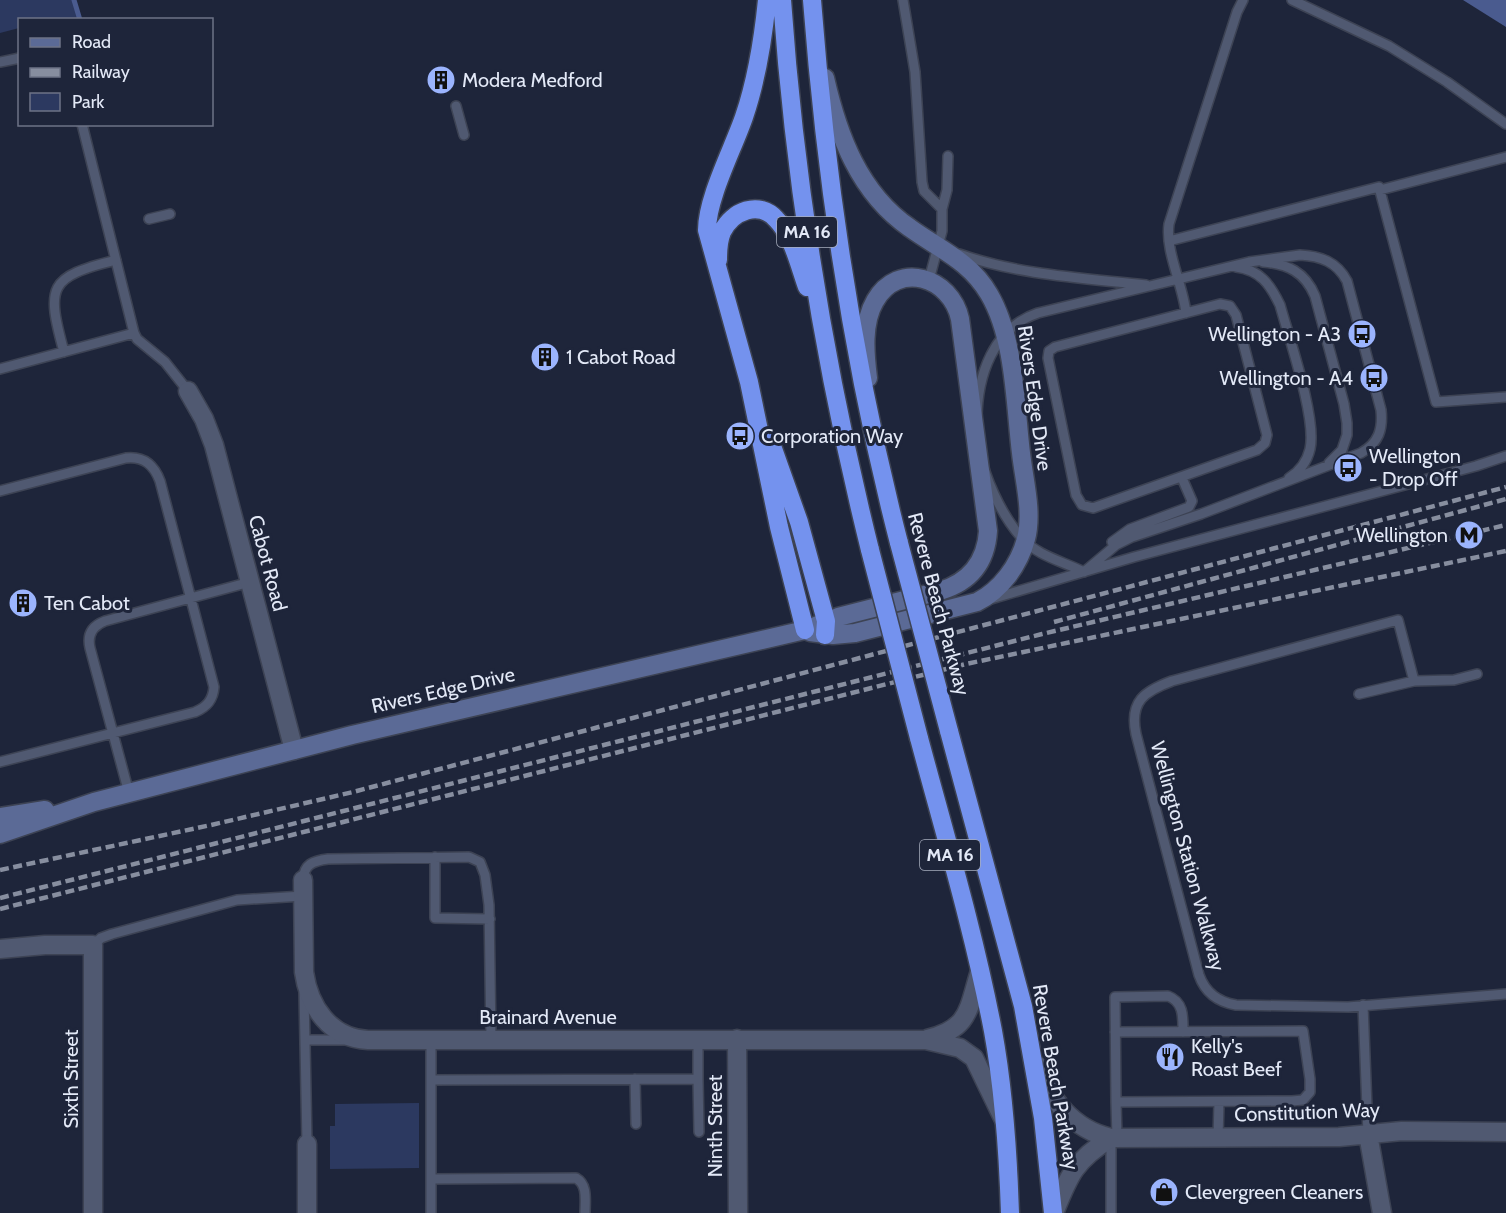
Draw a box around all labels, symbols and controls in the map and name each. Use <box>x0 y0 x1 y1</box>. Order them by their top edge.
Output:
legend <box>18 18 213 126</box>
text: Road <box>72 31 111 53</box>
text: Railway <box>72 61 130 83</box>
building icon: Modera Medford <box>425 64 457 96</box>
place label: Modera Medford <box>462 68 603 92</box>
text: Park <box>72 91 105 113</box>
road number: MA 16 <box>777 217 837 247</box>
bus stop icon: Wellington - A3 <box>1346 318 1378 350</box>
place label: Wellington - A3 <box>1208 322 1341 346</box>
street label: Rivers Edge Drive <box>1013 324 1057 472</box>
building icon: 1 Cabot Road <box>529 341 561 373</box>
place label: 1 Cabot Road <box>566 345 676 369</box>
bus stop icon: Wellington - A4 <box>1358 362 1390 394</box>
place label: Wellington - A4 <box>1220 366 1353 390</box>
bus stop icon: Corporation Way <box>724 420 756 452</box>
place label: Corporation Way <box>761 424 903 448</box>
place label: Wellington - Drop Off <box>1369 444 1461 491</box>
bus stop icon: Wellington - Drop Off <box>1332 452 1364 484</box>
street label: Revere Beach Parkway <box>903 510 975 698</box>
street label: Cabot Road <box>244 512 292 614</box>
metro station icon: Wellington <box>1453 519 1485 551</box>
place label: Wellington <box>1356 523 1448 547</box>
building icon: Ten Cabot <box>7 587 39 619</box>
place label: Ten Cabot <box>44 591 130 615</box>
street label: Rivers Edge Drive <box>369 662 517 718</box>
street label: Wellington Station Walkway <box>1146 739 1230 973</box>
road number: MA 16 <box>920 840 980 870</box>
street label: Revere Beach Parkway <box>1028 982 1084 1172</box>
street label: Brainard Avenue <box>479 1005 617 1029</box>
street label: Sixth Street <box>59 1029 83 1128</box>
place label: Kelly's Roast Beef <box>1191 1034 1282 1081</box>
restaurant icon: Kelly's Roast Beef <box>1154 1041 1186 1073</box>
street label: Ninth Street <box>703 1074 727 1177</box>
street label: Constitution Way <box>1234 1097 1380 1127</box>
shop icon: Clevergreen Cleaners <box>1148 1176 1180 1208</box>
place label: Clevergreen Cleaners <box>1185 1180 1363 1204</box>

